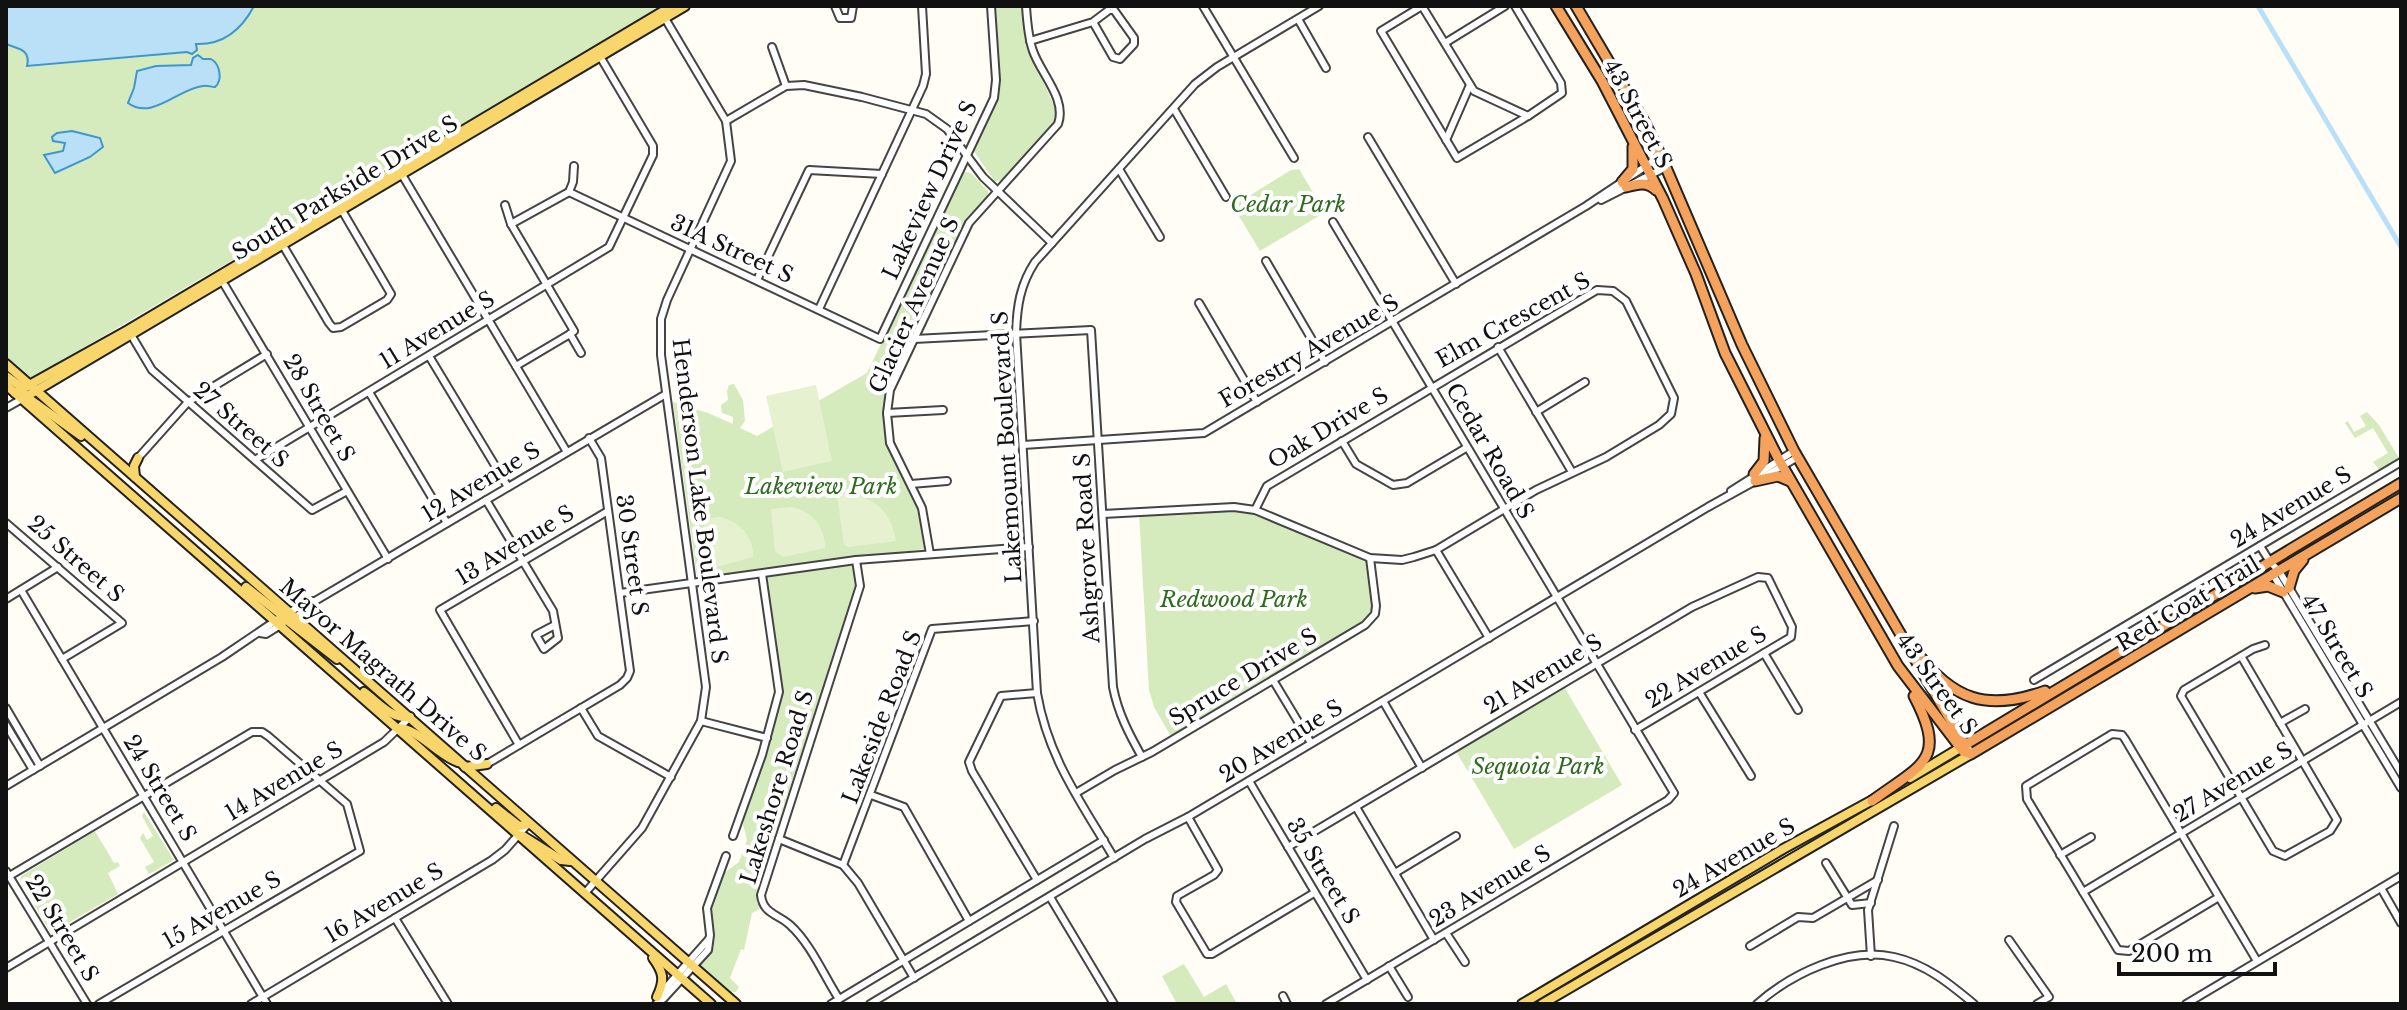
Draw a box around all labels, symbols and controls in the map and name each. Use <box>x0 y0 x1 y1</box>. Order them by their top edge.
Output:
street label: 43 Street S <box>1598 55 1678 173</box>
street label: Lakeview Drive S <box>877 96 983 284</box>
street label: South Parkside Drive S <box>227 110 463 266</box>
park label: Cedar Park <box>1230 191 1346 218</box>
street label: 31A Street S <box>666 209 798 289</box>
street label: Glacier Avenue S <box>863 213 965 397</box>
street label: Elm Crescent S <box>1431 267 1595 373</box>
street label: 11 Avenue S <box>375 285 499 375</box>
street label: Forestry Avenue S <box>1214 289 1404 413</box>
street label: Lakemount Boulevard S <box>986 310 1028 584</box>
street label: Henderson Lake Boulevard S <box>667 337 733 665</box>
street label: 28 Street S <box>277 349 361 467</box>
street label: 27 Street S <box>188 376 294 474</box>
street label: Cedar Road S <box>1440 378 1540 524</box>
street label: Oak Drive S <box>1263 381 1393 475</box>
street label: 12 Avenue S <box>417 436 545 528</box>
street label: Ashgrove Road S <box>1069 452 1106 645</box>
street label: 24 Avenue S <box>2226 460 2356 554</box>
park label: Lakeview Park <box>744 473 897 500</box>
street label: 30 Street S <box>610 493 654 617</box>
street label: 13 Avenue S <box>451 499 579 591</box>
street label: 25 Street S <box>22 510 130 608</box>
street label: Red Coat Trail <box>2111 551 2265 657</box>
street label: Mayor Magrath Drive S <box>274 573 492 767</box>
park label: Redwood Park <box>1159 586 1308 613</box>
street label: 47 Street S <box>2295 589 2379 703</box>
street label: 22 Avenue S <box>1640 620 1772 714</box>
street label: Spruce Drive S <box>1164 622 1322 732</box>
street label: Lakeside Road S <box>836 626 928 808</box>
street label: 21 Avenue S <box>1479 628 1607 720</box>
street label: 43 Street S <box>1891 628 1983 740</box>
street label: Lakeshore Road S <box>735 687 819 887</box>
street label: 20 Avenue S <box>1214 694 1348 788</box>
street label: 24 Street S <box>118 730 202 846</box>
street label: 14 Avenue S <box>220 735 348 827</box>
street label: 27 Avenue S <box>2168 736 2298 828</box>
park label: Sequoia Park <box>1472 753 1604 780</box>
street label: 24 Avenue S <box>1668 812 1800 904</box>
street label: 35 Street S <box>1281 813 1365 929</box>
street label: 23 Avenue S <box>1424 839 1556 933</box>
street label: 16 Avenue S <box>320 857 448 949</box>
street label: 15 Avenue S <box>158 865 286 955</box>
street label: 22 Street S <box>19 870 105 986</box>
scale bar <box>2119 926 2275 976</box>
text: 200 m <box>2131 939 2213 968</box>

